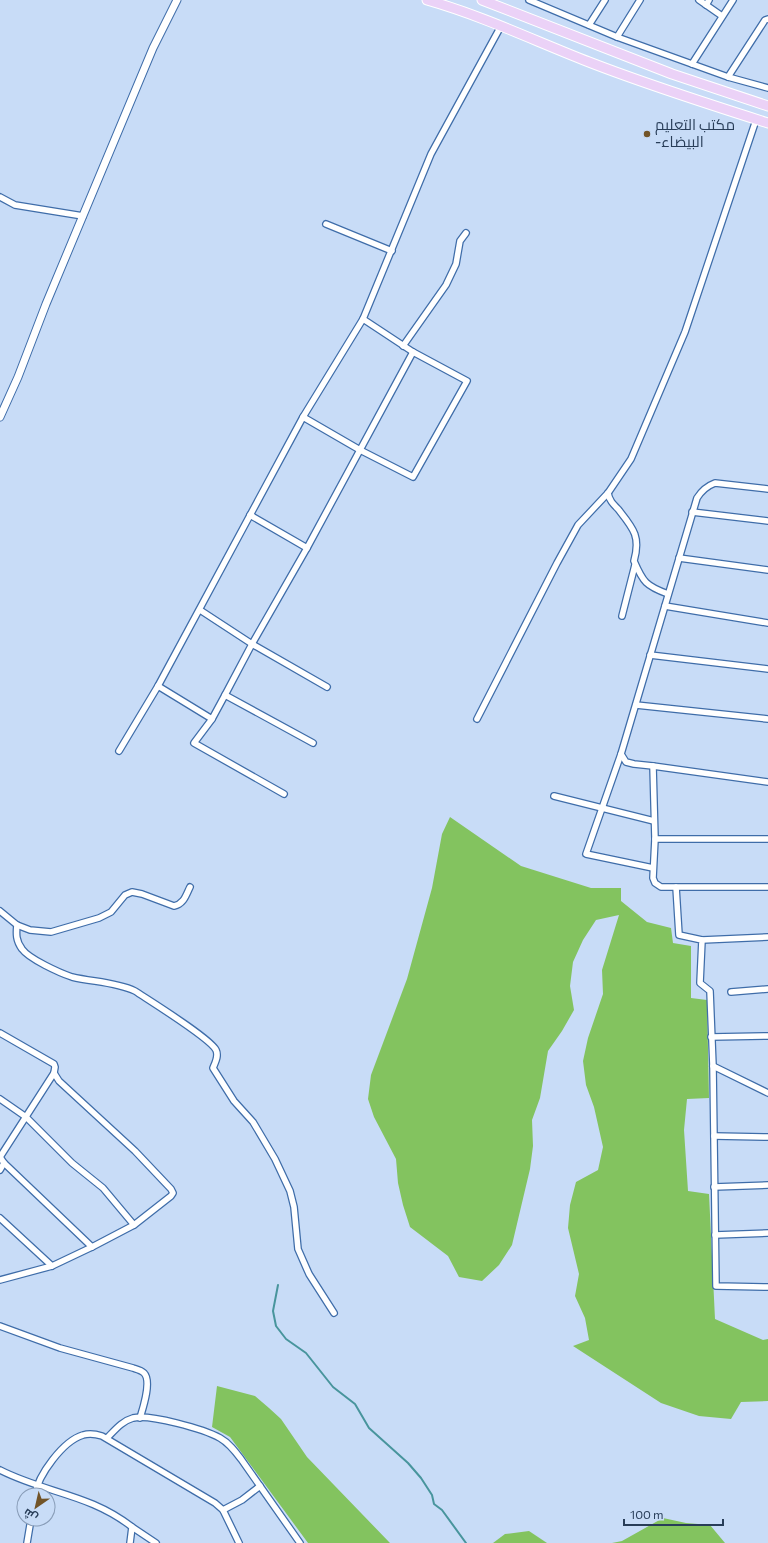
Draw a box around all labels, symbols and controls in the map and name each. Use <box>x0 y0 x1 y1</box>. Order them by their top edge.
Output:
place label: مكتب التعليم -البيضاء <box>655 115 735 150</box>
marker: مكتب التعليم -البيضاء <box>642 129 652 139</box>
north arrow <box>16 1487 56 1527</box>
scale bar <box>624 1501 723 1527</box>
text: ش <box>21 1506 40 1525</box>
text: 100 m <box>630 1507 664 1521</box>

